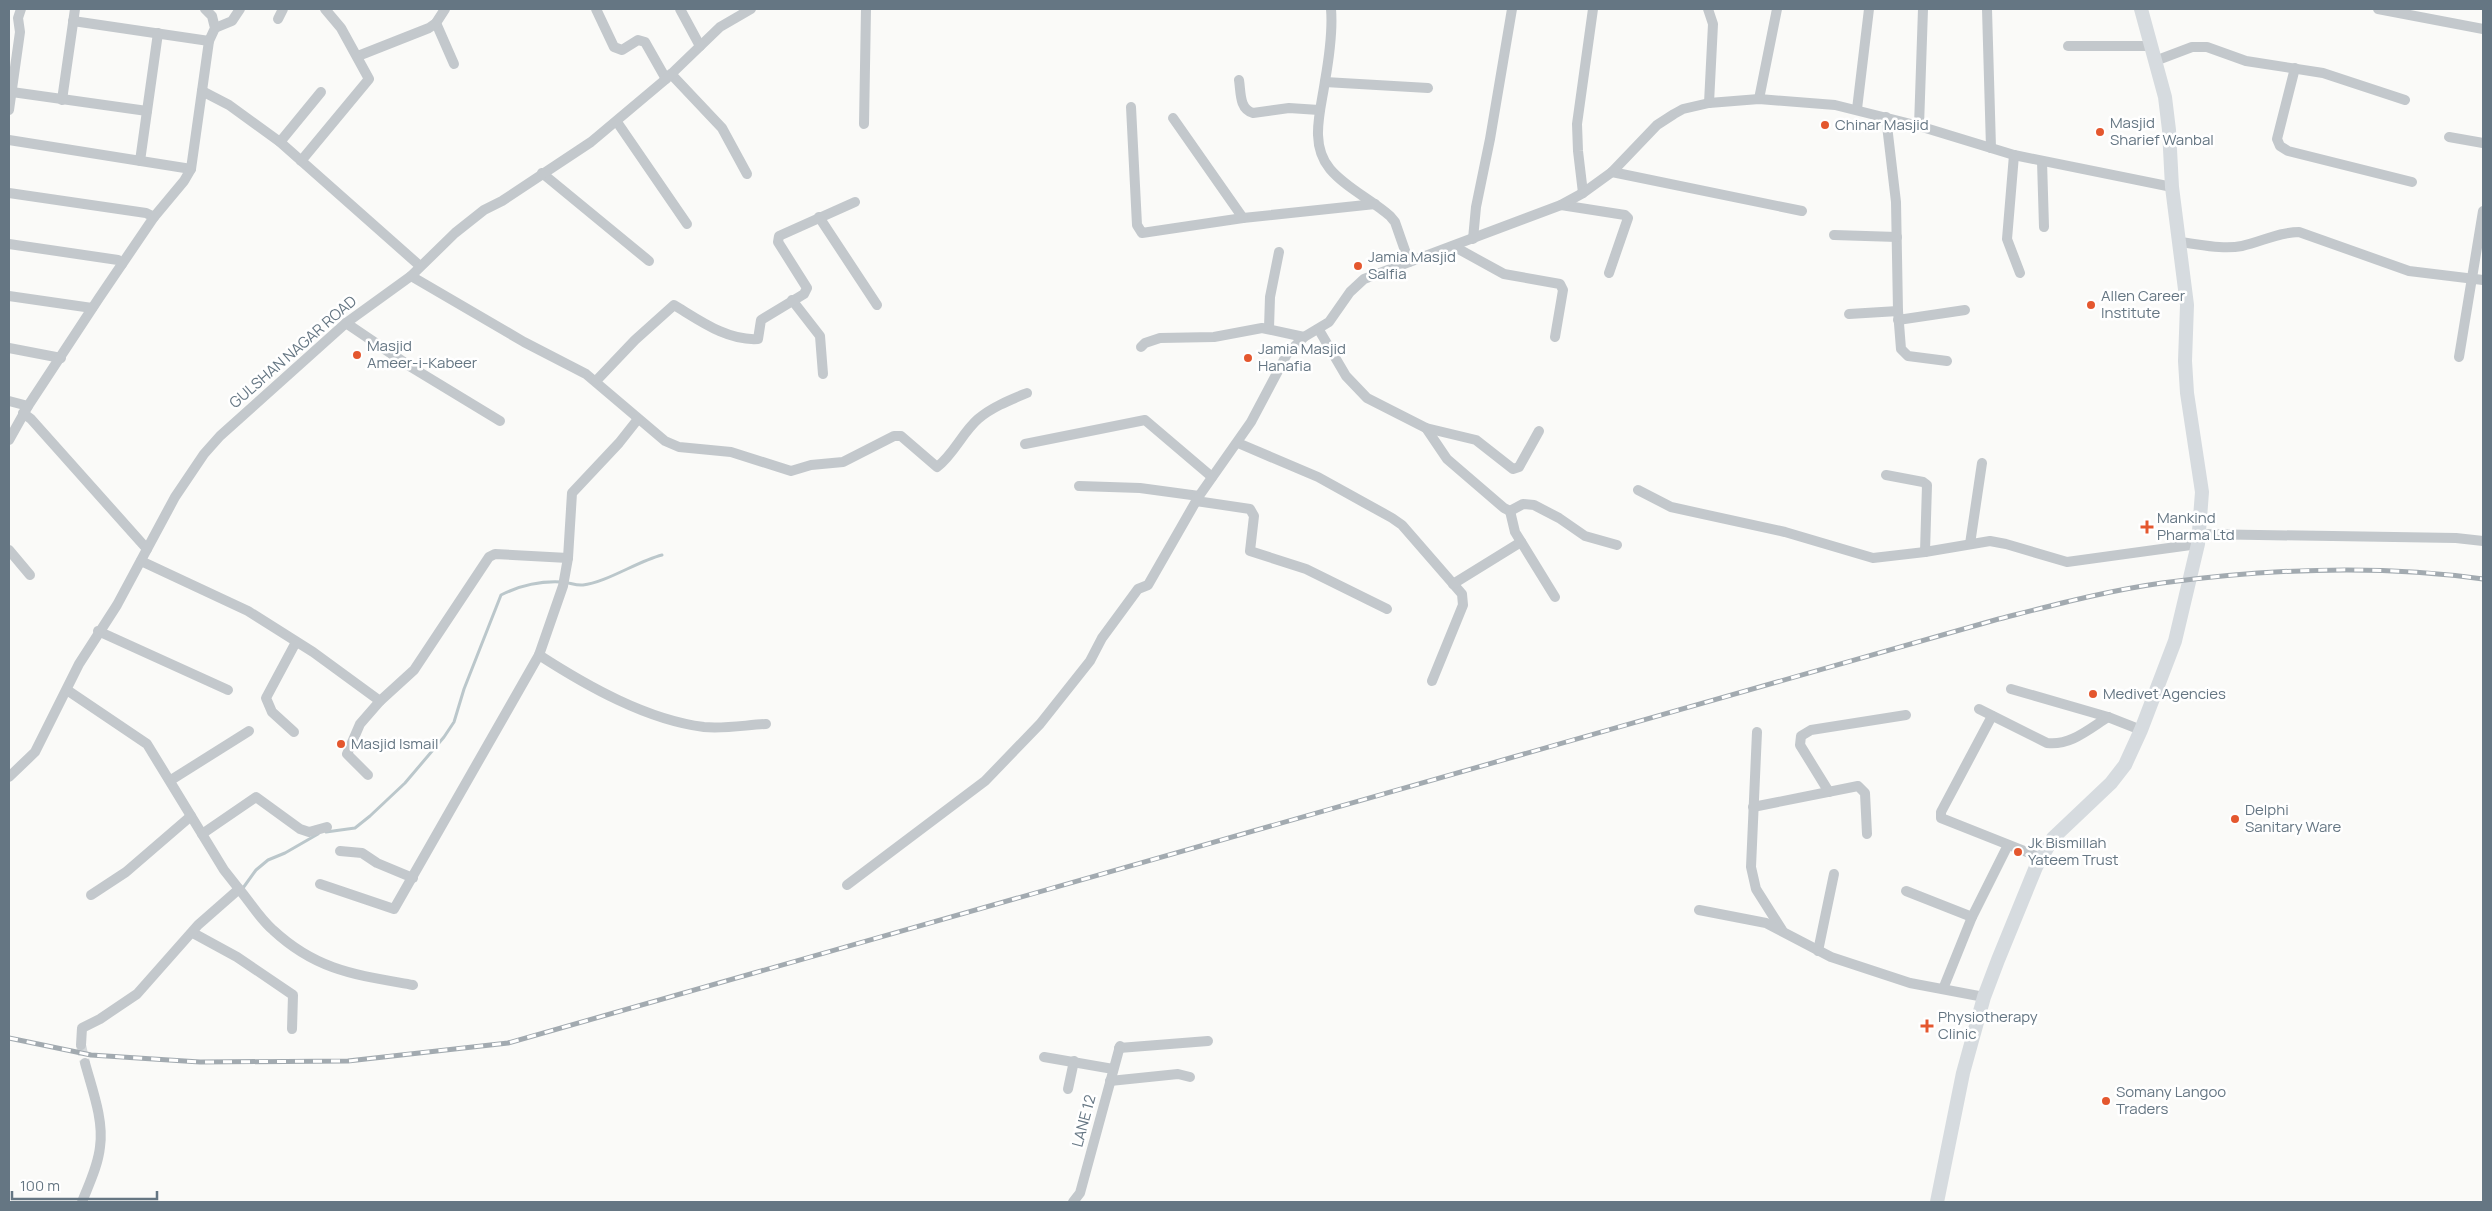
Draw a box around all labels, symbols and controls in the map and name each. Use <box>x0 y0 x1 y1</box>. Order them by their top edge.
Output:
place label: Masjid Sharief Wanbal <box>2110 112 2214 150</box>
place label: Chinar Masjid <box>1835 114 1929 135</box>
marker: Chinar Masjid <box>1819 119 1831 131</box>
marker: Masjid Sharief Wanbal <box>2094 126 2106 138</box>
place label: Jamia Masjid Salfia <box>1368 246 1456 284</box>
marker: Jamia Masjid Salfia <box>1352 260 1364 272</box>
place label: Allen Career Institute <box>2101 285 2186 323</box>
street label: GULSHAN NAGAR ROAD <box>225 290 361 413</box>
marker: Allen Career Institute <box>2085 299 2097 311</box>
place label: Masjid Ameer-i-Kabeer <box>367 335 478 373</box>
place label: Jamia Masjid Hanafia <box>1258 338 1346 376</box>
marker: Masjid Ameer-i-Kabeer <box>351 349 363 361</box>
marker: Jamia Masjid Hanafia <box>1242 352 1254 364</box>
place label: Mankind Pharma Ltd <box>2157 507 2235 545</box>
marker: Mankind Pharma Ltd <box>2141 521 2153 533</box>
place label: Medivet Agencies <box>2103 683 2226 704</box>
marker: Medivet Agencies <box>2087 688 2099 700</box>
place label: Masjid Ismail <box>351 733 438 754</box>
marker: Masjid Ismail <box>335 738 347 750</box>
place label: Delphi Sanitary Ware <box>2245 799 2341 837</box>
marker: Delphi Sanitary Ware <box>2229 813 2241 825</box>
place label: Jk Bismillah Yateem Trust <box>2028 832 2119 870</box>
marker: Jk Bismillah Yateem Trust <box>2012 846 2024 858</box>
place label: Physiotherapy Clinic <box>1938 1006 2038 1044</box>
marker: Physiotherapy Clinic <box>1920 1019 1934 1033</box>
place label: Somany Langoo Traders <box>2116 1081 2226 1119</box>
street label: LANE 12 <box>1066 1092 1101 1149</box>
marker: Somany Langoo Traders <box>2100 1095 2112 1107</box>
scale bar <box>12 1168 158 1200</box>
text: 100 m <box>20 1175 60 1196</box>

